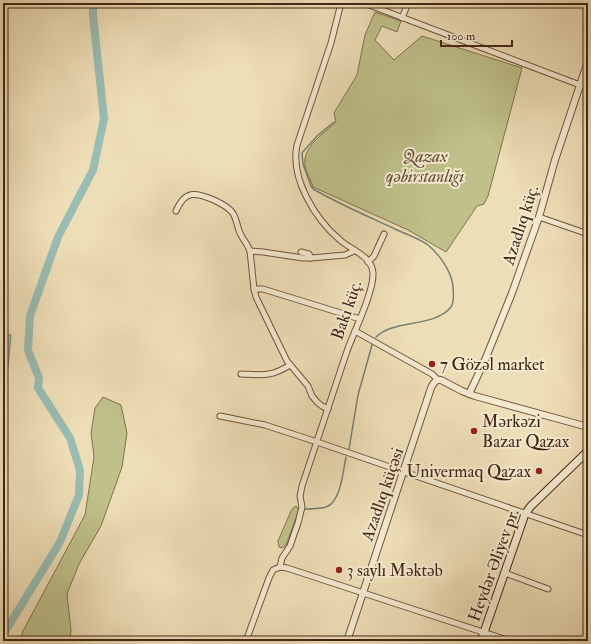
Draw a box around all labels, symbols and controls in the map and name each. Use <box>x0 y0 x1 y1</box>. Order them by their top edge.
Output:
scale bar <box>441 22 512 48</box>
text: 100 m <box>447 29 476 44</box>
park label: Qazax qəbirstanlığı <box>386 146 464 187</box>
street label: Azadlıq küç. <box>497 183 543 269</box>
street label: Bakı küç. <box>327 278 366 343</box>
place label: 7 Gözəl market <box>440 354 545 375</box>
marker: 7 Gözəl market <box>427 359 437 369</box>
place label: Mərkəzi Bazar Qazax <box>482 411 570 452</box>
marker: Mərkəzi Bazar Qazax <box>469 426 479 436</box>
street label: Azadlıq küçəsi <box>356 444 408 545</box>
place label: Univermaq Qazax <box>407 461 531 482</box>
marker: Univermaq Qazax <box>534 466 544 476</box>
street label: Heydər Əliyev pr. <box>463 506 525 625</box>
place label: 3 saylı Məktəb <box>347 560 443 582</box>
marker: 3 saylı Məktəb <box>334 565 344 575</box>

